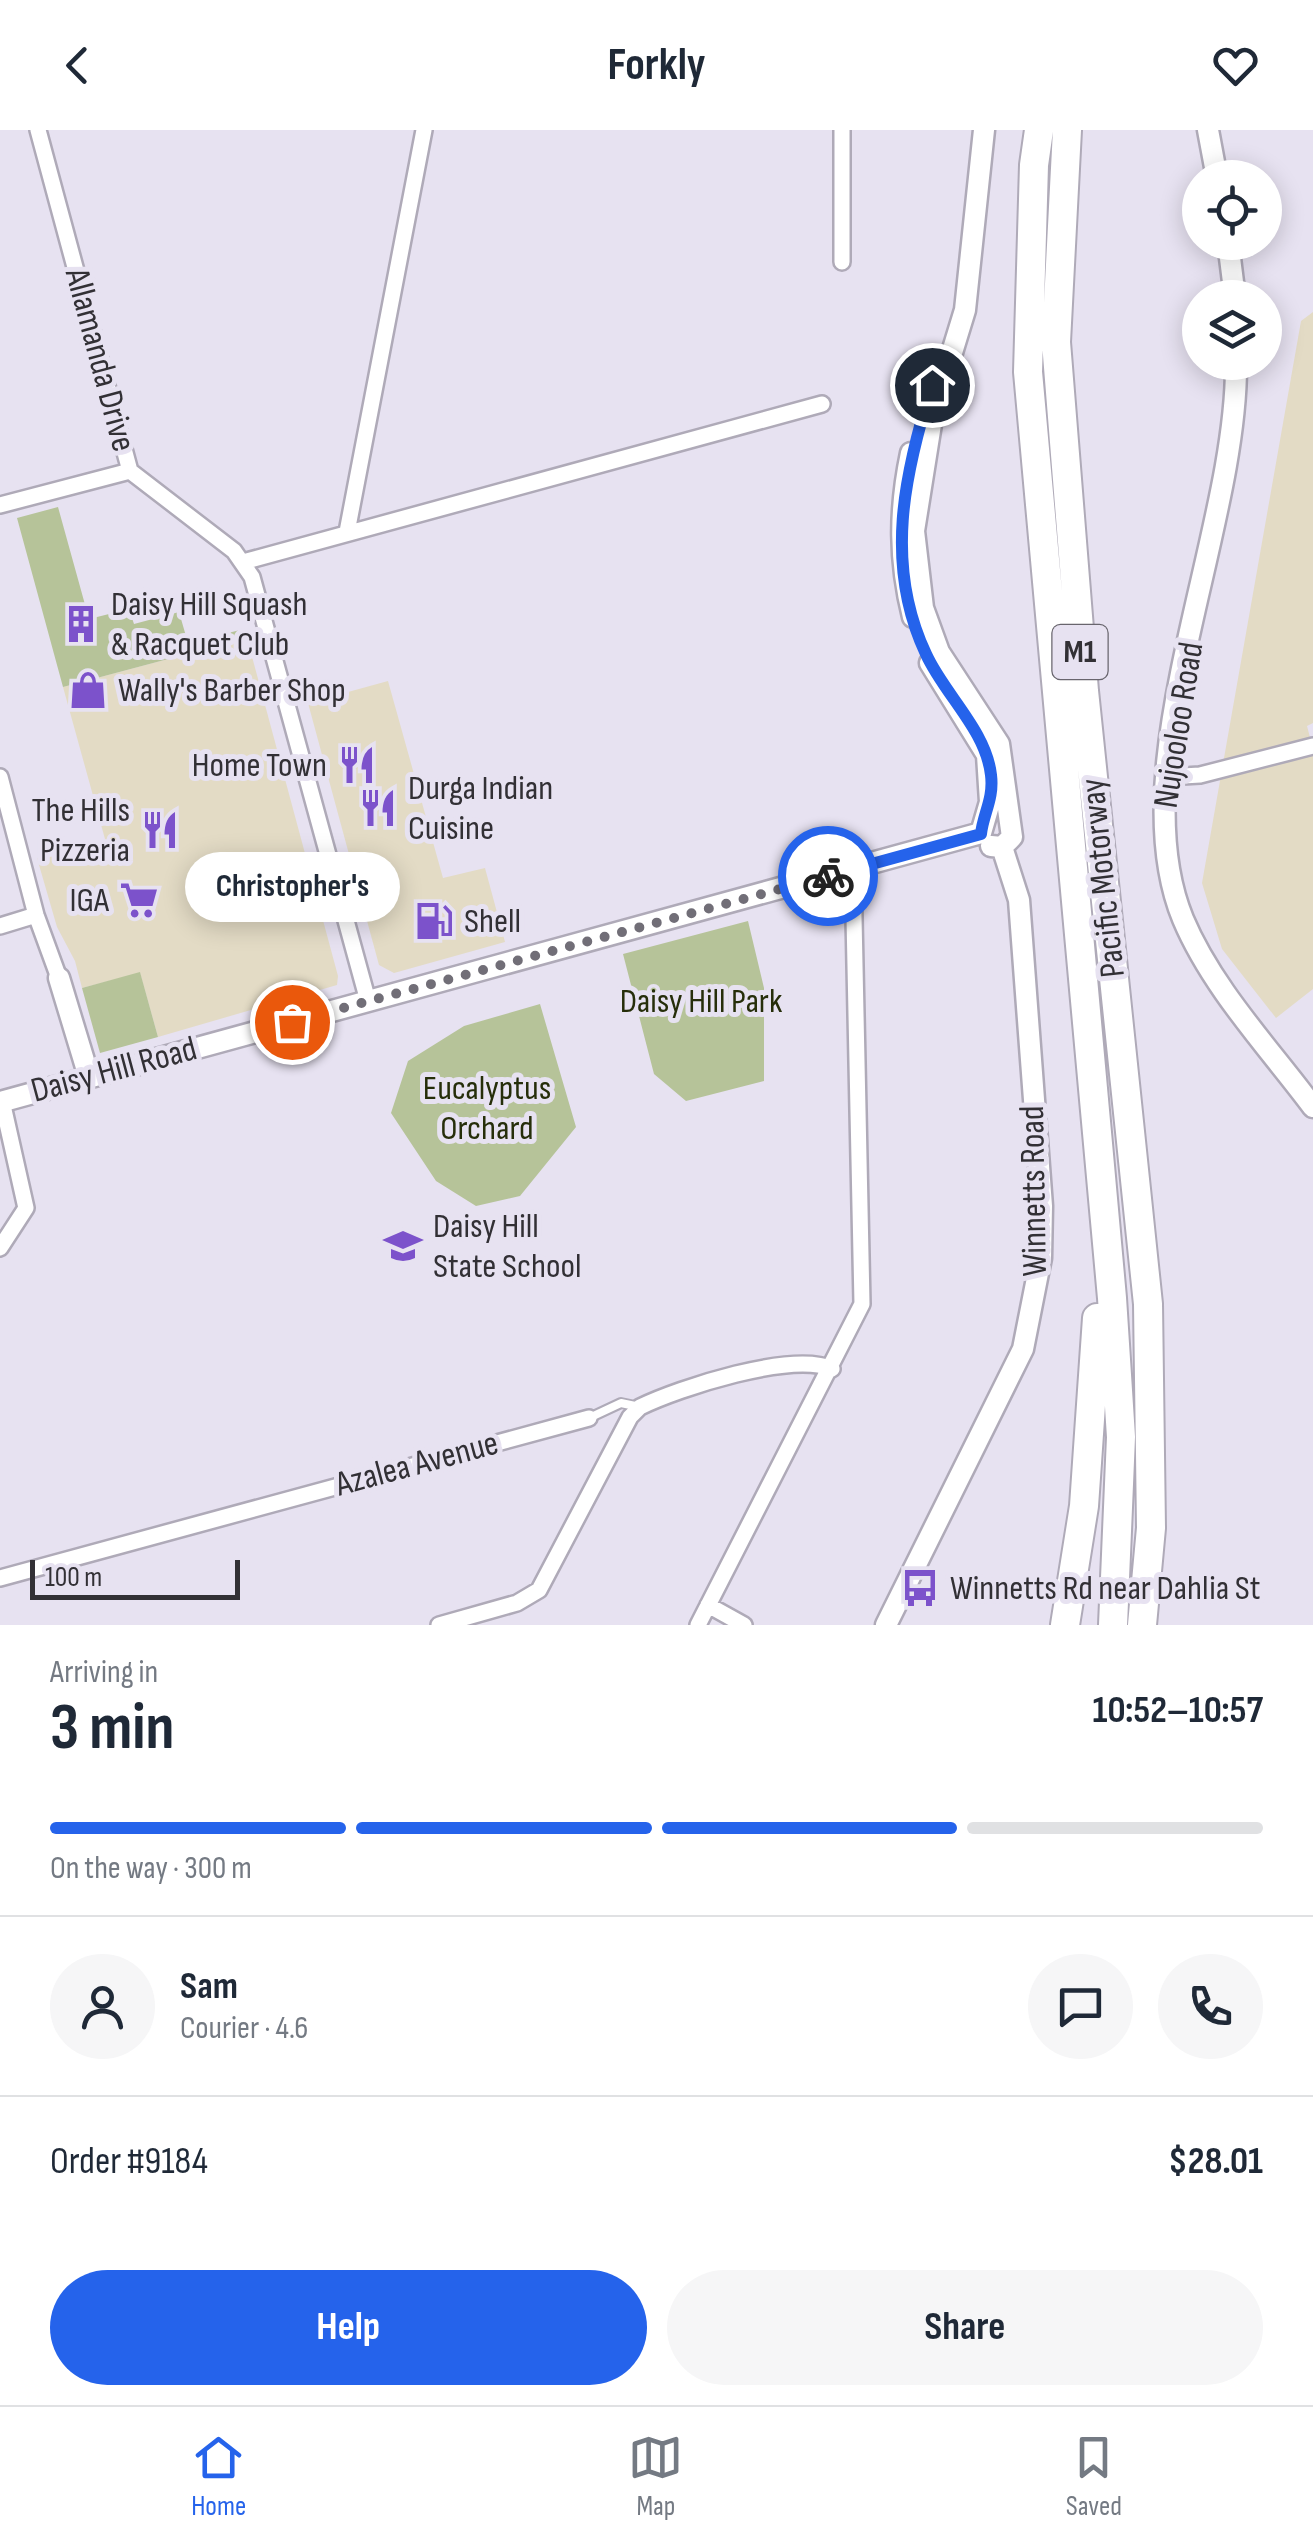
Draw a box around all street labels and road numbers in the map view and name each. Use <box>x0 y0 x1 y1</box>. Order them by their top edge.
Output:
street label: Allamanda Drive <box>55 263 145 456</box>
road number: M1 <box>1052 625 1108 679</box>
street label: Nujooloo Road <box>1145 639 1213 811</box>
street label: Pacific Motorway <box>1071 776 1135 980</box>
street label: Daisy Hill Road <box>26 1027 202 1113</box>
street label: Winnetts Road <box>1011 1105 1057 1277</box>
street label: Azalea Avenue <box>330 1422 503 1507</box>

